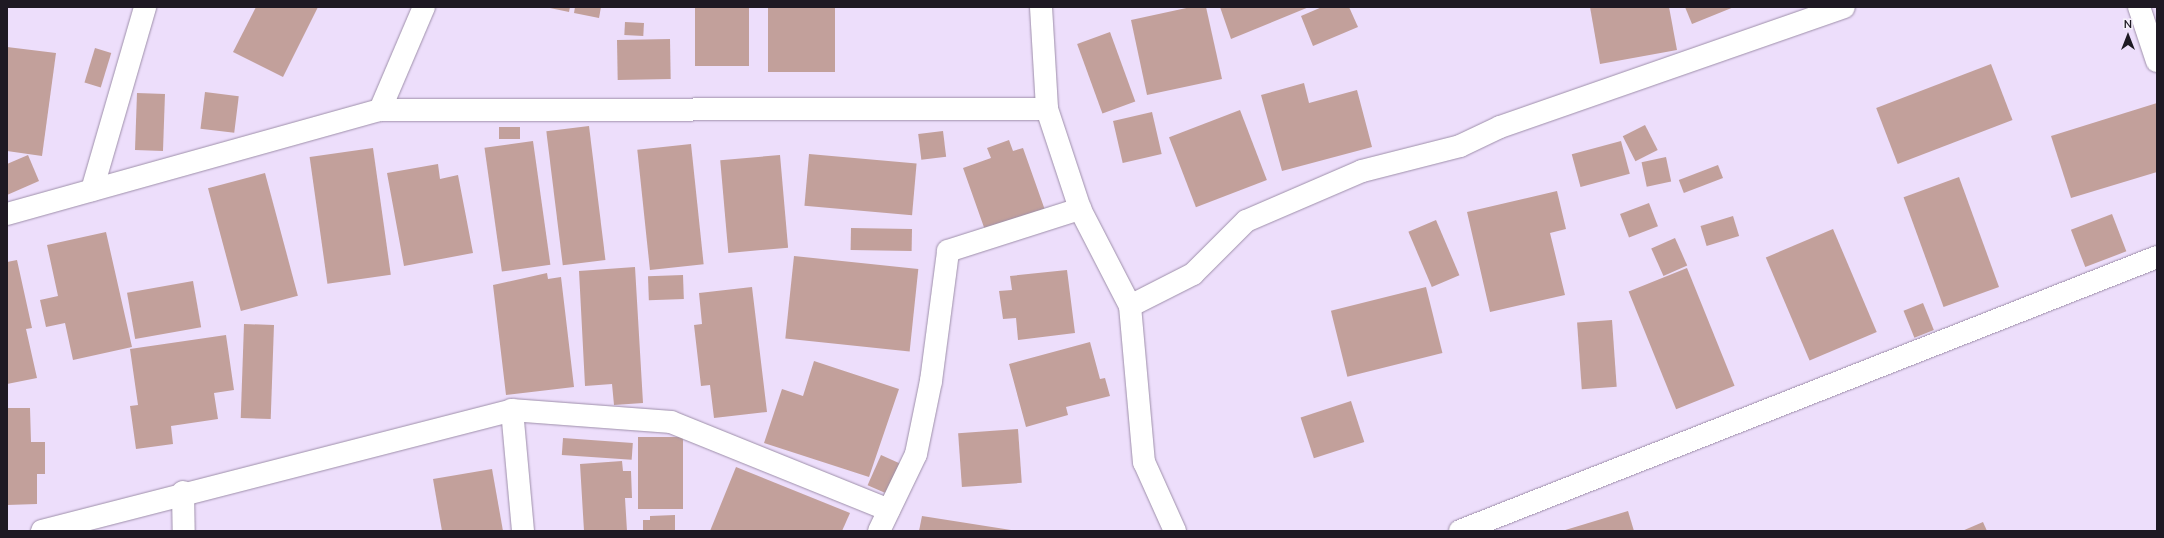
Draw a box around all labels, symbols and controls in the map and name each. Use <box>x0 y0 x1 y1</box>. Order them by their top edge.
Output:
north arrow <box>2108 16 2148 56</box>
text: N <box>2124 17 2132 31</box>

